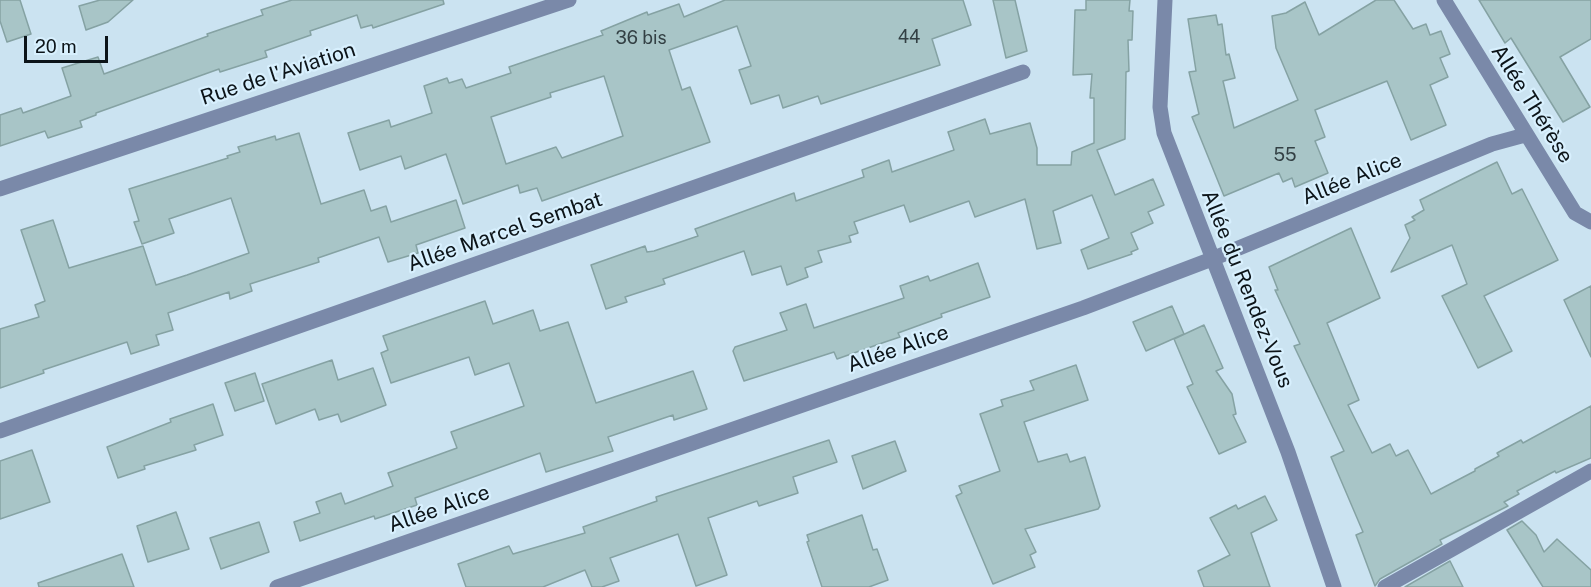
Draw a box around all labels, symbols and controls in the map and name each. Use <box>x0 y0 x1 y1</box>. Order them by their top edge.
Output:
scale bar <box>27 24 111 62</box>
house number: 44 <box>898 26 920 48</box>
house number: 36 bis <box>615 27 667 49</box>
text: 20 m <box>35 36 77 57</box>
street label: Rue de l'Aviation <box>197 37 359 111</box>
street label: Allée Thérèse <box>1486 40 1578 168</box>
house number: 55 <box>1273 144 1297 166</box>
street label: Allée Alice <box>1298 148 1406 210</box>
street label: Allée du Rendez-Vous <box>1196 186 1298 392</box>
street label: Allée Marcel Sembat <box>404 187 606 277</box>
street label: Allée Alice <box>844 320 952 378</box>
street label: Allée Alice <box>385 480 493 538</box>

